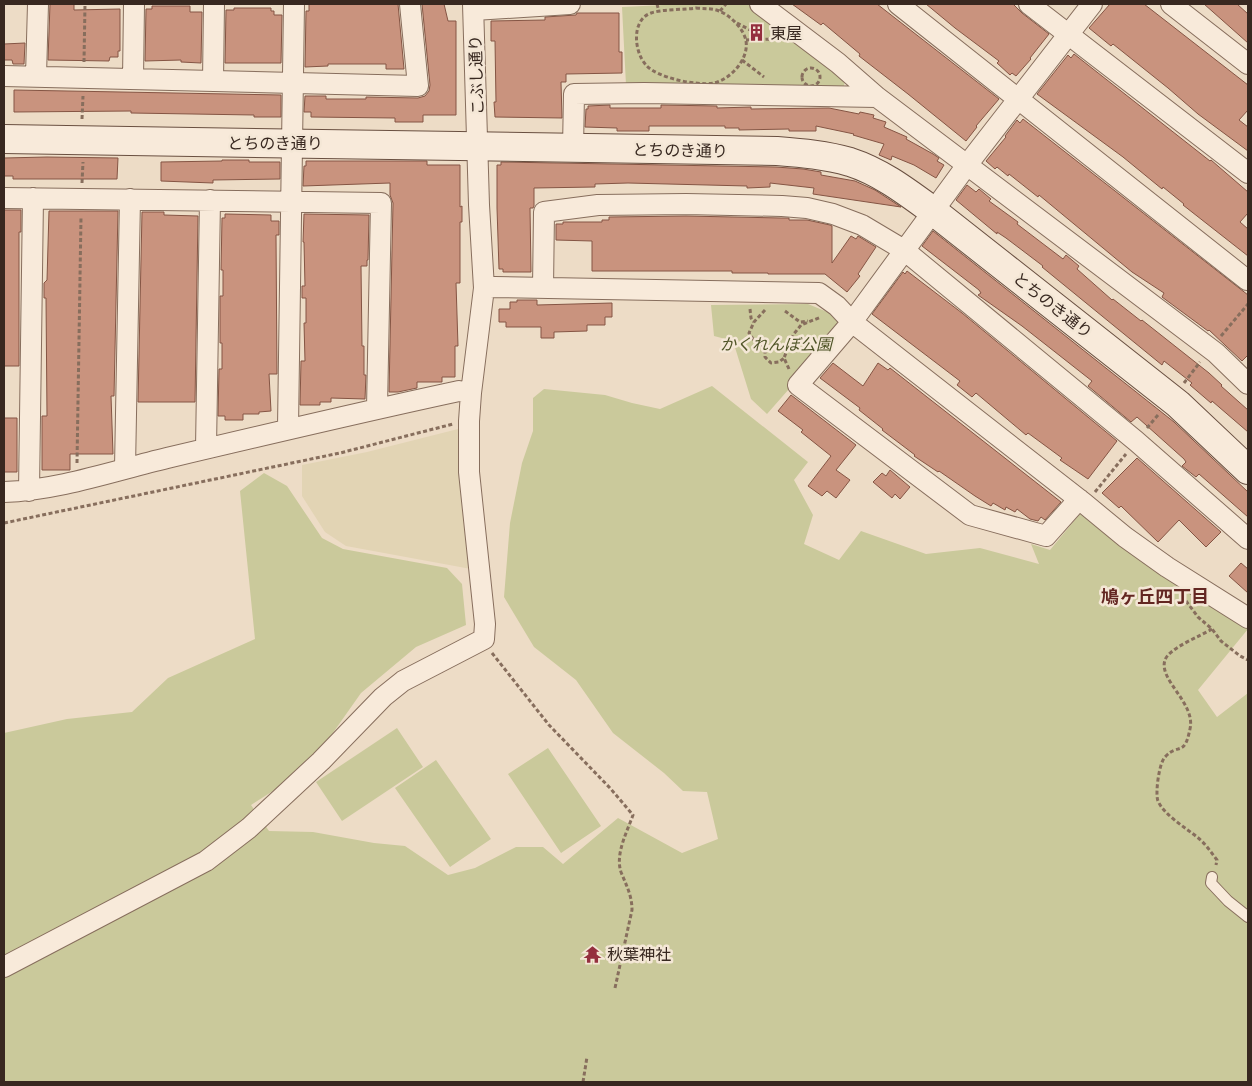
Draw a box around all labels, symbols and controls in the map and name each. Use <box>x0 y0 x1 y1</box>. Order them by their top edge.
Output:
building icon: 東屋 <box>746 23 766 43</box>
place label: 東屋 <box>770 25 802 42</box>
street label: こぶし通り <box>467 35 486 115</box>
street label: とちのき通り <box>227 135 323 152</box>
street label: とちのき通り <box>632 141 728 160</box>
street label: とちのき通り <box>1010 269 1096 341</box>
park label: かくれんぼ公園 <box>720 336 834 353</box>
district label: 鳩ヶ丘四丁目 <box>1101 587 1209 607</box>
temple icon: 秋葉神社 <box>583 944 603 964</box>
place label: 秋葉神社 <box>607 946 671 963</box>

